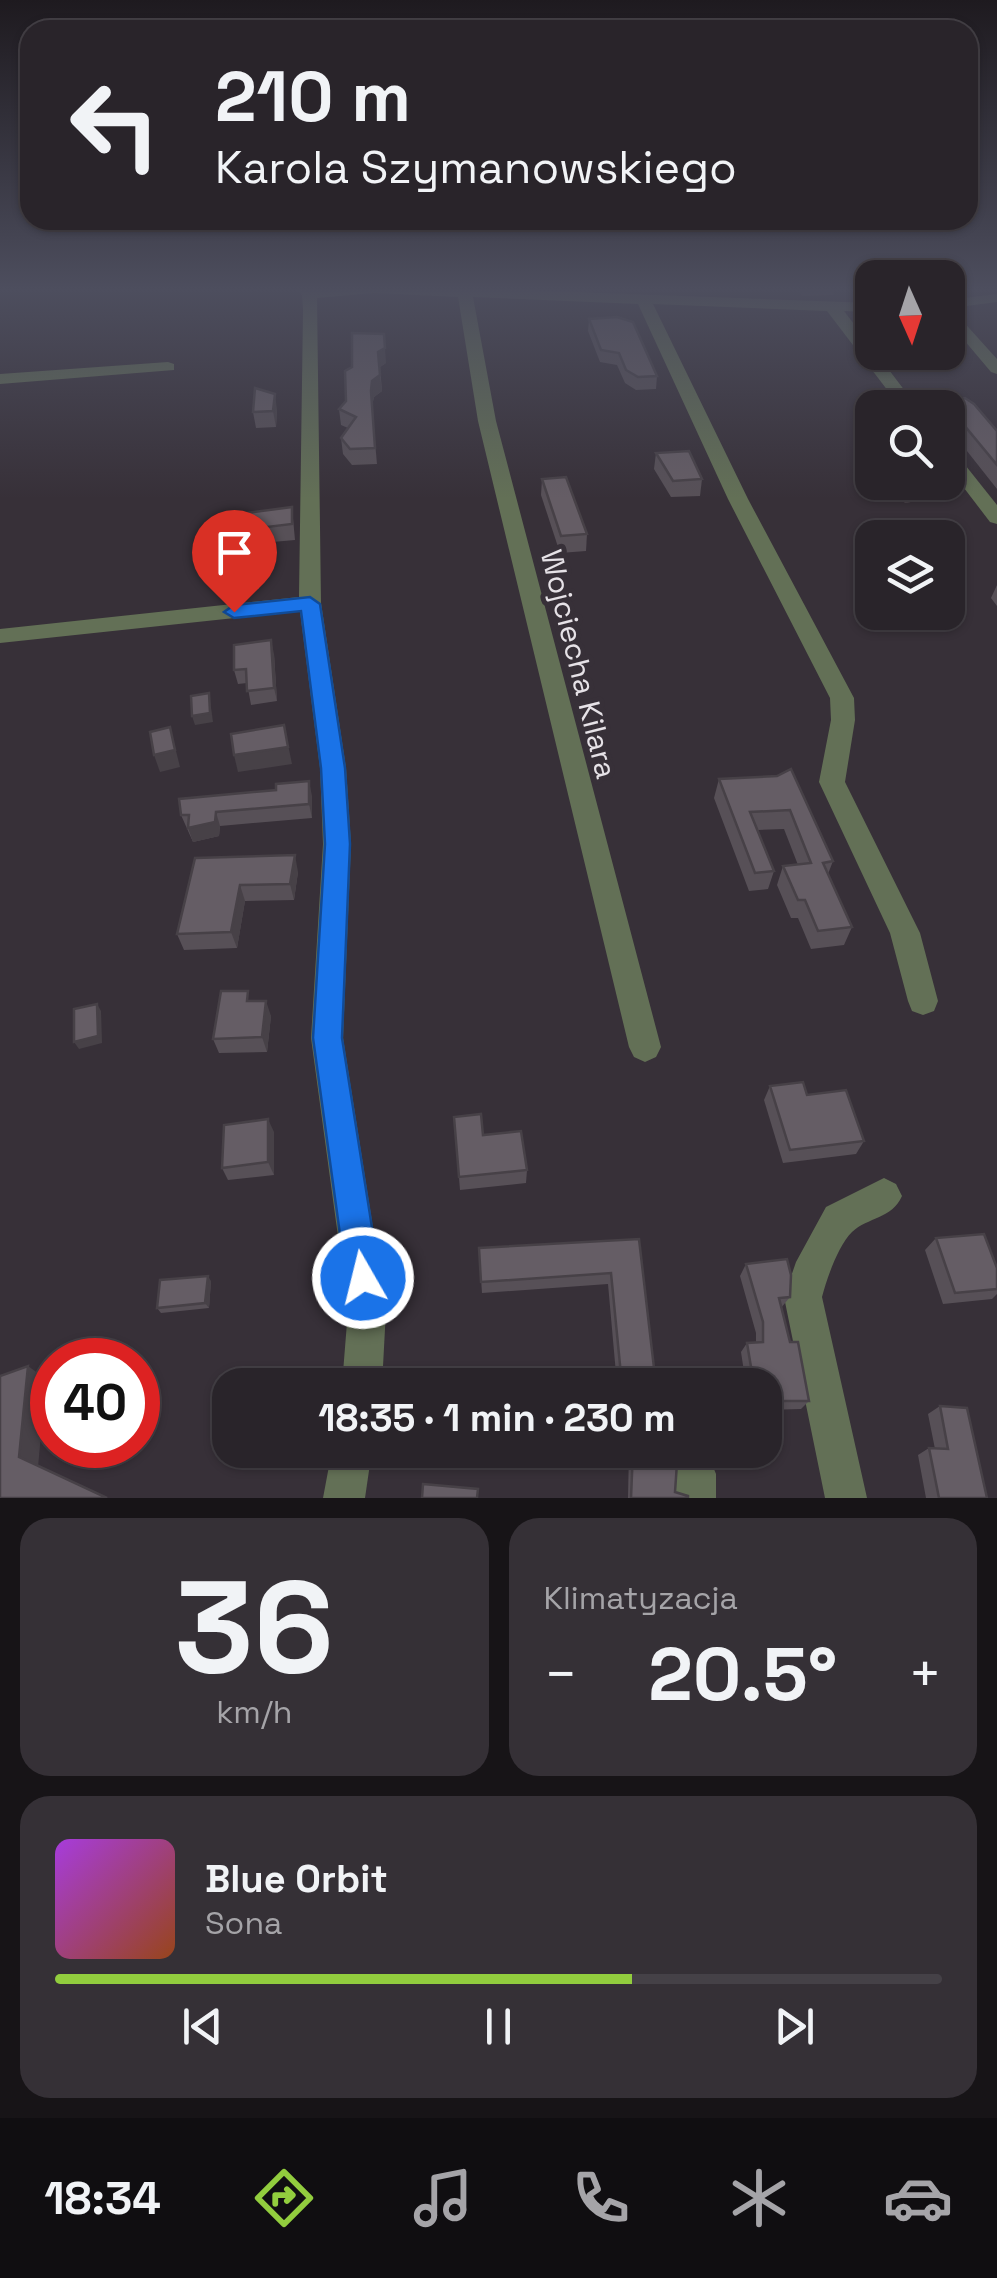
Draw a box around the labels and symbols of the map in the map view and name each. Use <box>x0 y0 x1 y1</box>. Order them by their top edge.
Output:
north arrow <box>855 260 965 370</box>
pin <box>192 510 277 613</box>
street label: Wojciecha Kilara <box>532 546 626 782</box>
position arrow <box>311 1226 415 1330</box>
speed limit sign: 40 <box>30 1338 160 1468</box>

